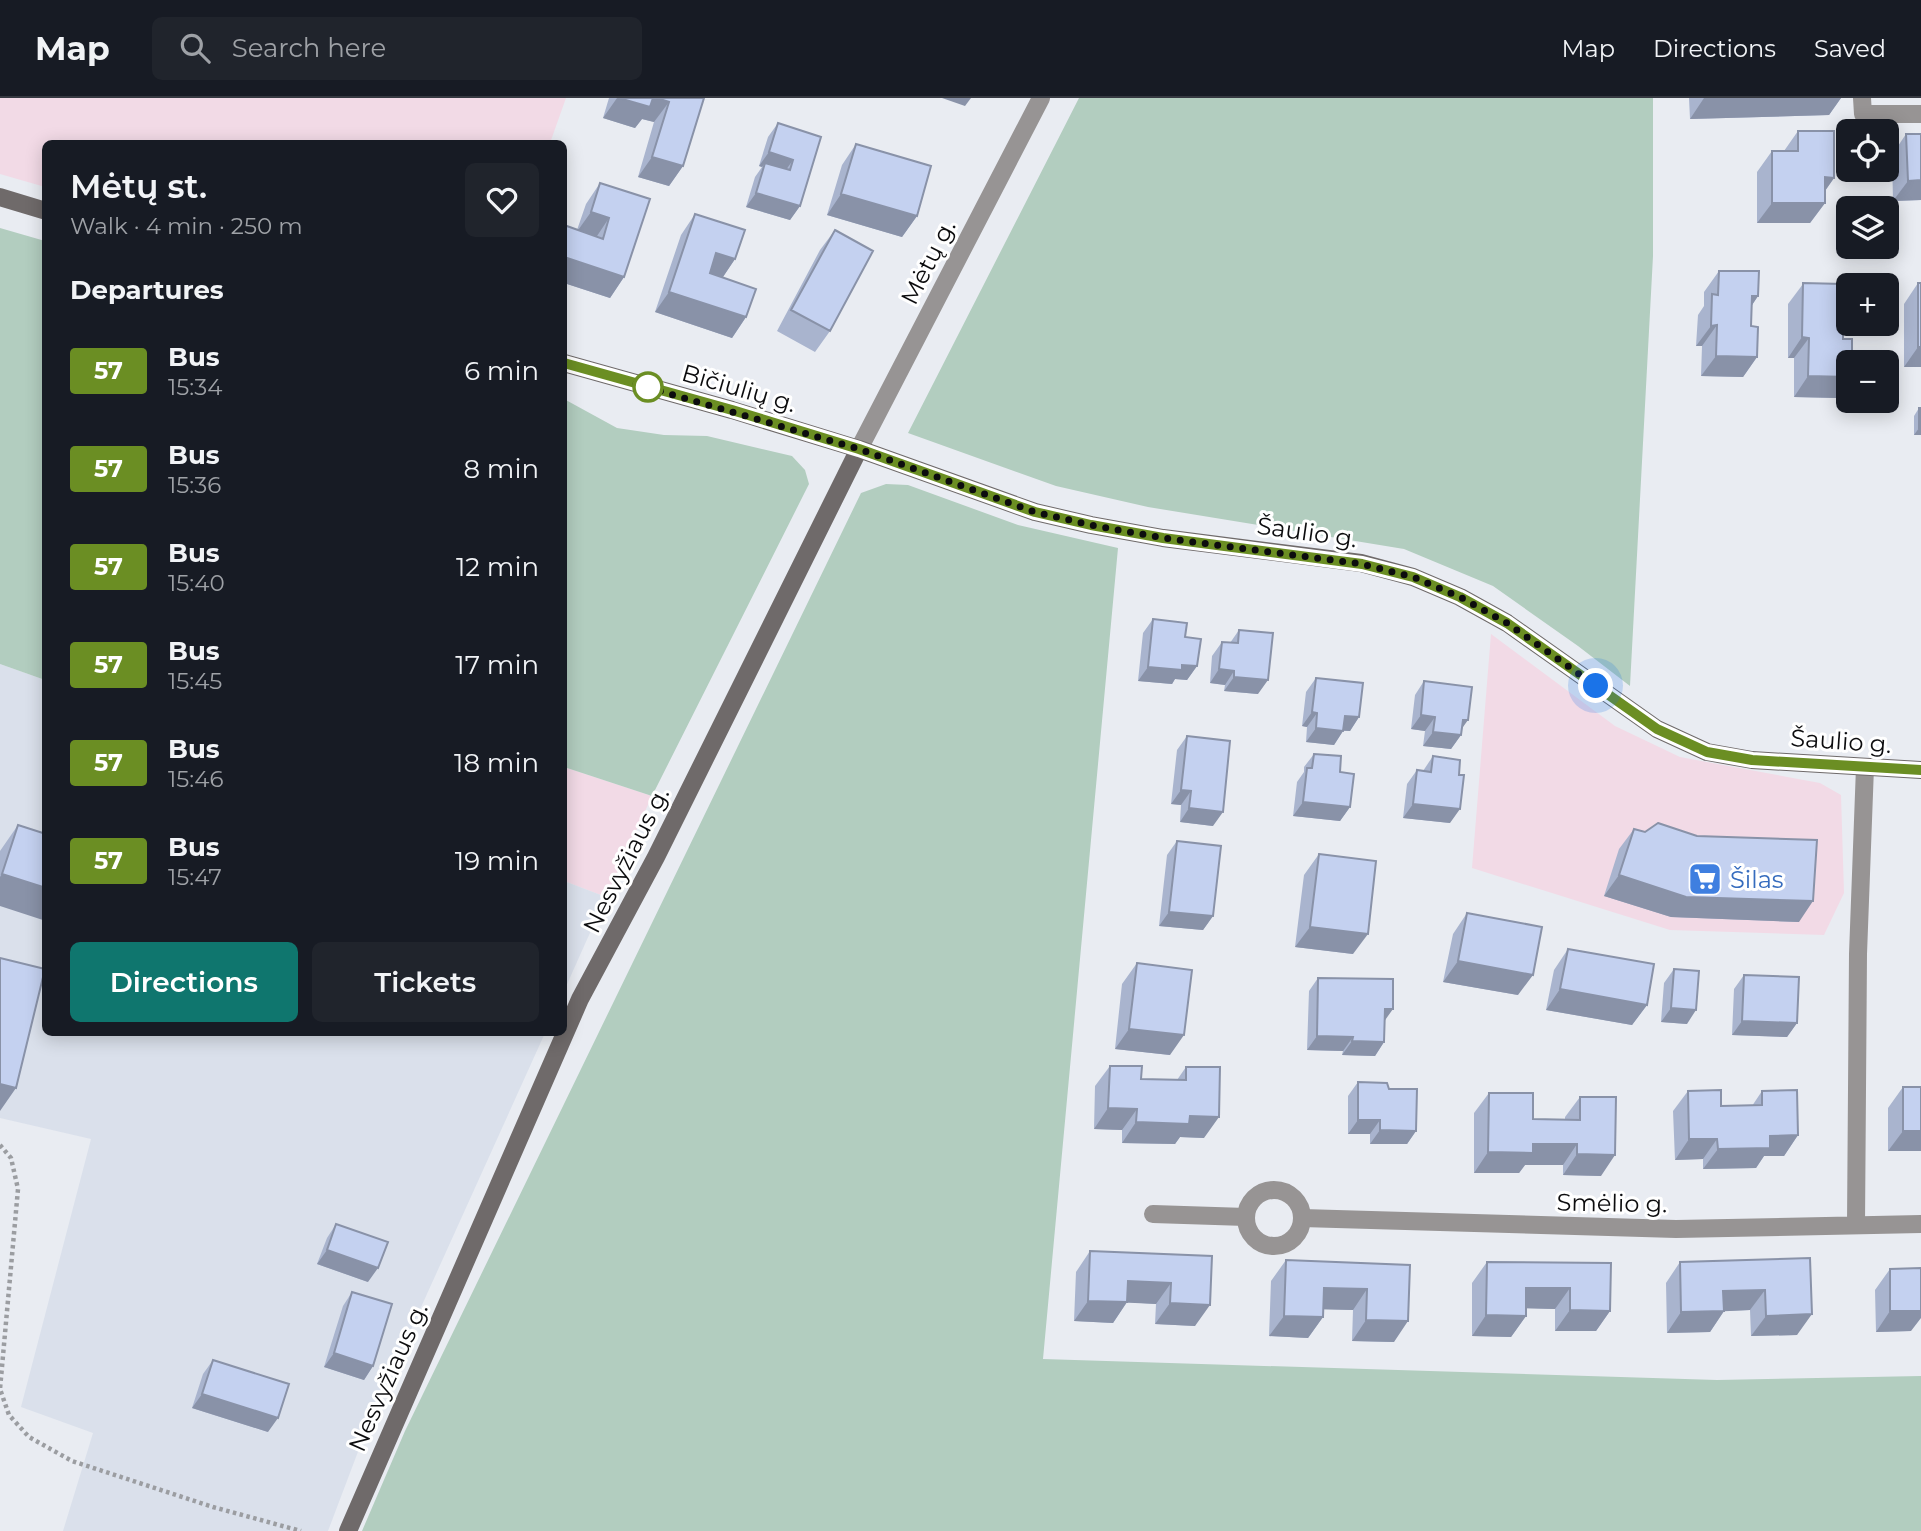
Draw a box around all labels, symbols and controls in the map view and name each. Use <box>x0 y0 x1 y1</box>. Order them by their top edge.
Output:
search box <box>152 17 642 80</box>
text: Map <box>35 28 110 68</box>
icon: search <box>176 29 214 67</box>
text: Search here <box>232 32 386 64</box>
text: Map <box>1562 34 1615 63</box>
text: Directions <box>1653 34 1776 63</box>
text: Saved <box>1814 34 1886 63</box>
map controls <box>1836 119 1899 413</box>
button: locate <box>1836 119 1899 182</box>
button: heart <box>465 163 539 237</box>
text: Mėtų st. <box>70 166 207 206</box>
button: layers <box>1836 196 1899 259</box>
text: Walk · 4 min · 250 m <box>70 212 303 240</box>
street label: Mėtų g. <box>894 215 962 309</box>
button: + <box>1836 273 1899 336</box>
text: Departures <box>70 274 224 306</box>
text: Bus <box>168 341 220 373</box>
button: − <box>1836 350 1899 413</box>
text: 6 min <box>464 355 539 387</box>
text: 57 <box>94 356 123 385</box>
street label: Bičiulių g. <box>679 358 799 418</box>
unlabelled marker <box>633 372 663 402</box>
text: 15:34 <box>168 373 222 401</box>
text: Bus <box>168 439 220 471</box>
text: 8 min <box>463 453 539 485</box>
text: 57 <box>94 454 123 483</box>
text: 15:36 <box>168 471 221 499</box>
street label: Šaulio g. <box>1255 511 1359 553</box>
text: Bus <box>168 537 220 569</box>
text: 12 min <box>456 551 539 583</box>
text: 57 <box>94 552 123 581</box>
text: 15:40 <box>168 569 225 597</box>
text: Bus <box>168 635 220 667</box>
text: 17 min <box>455 649 539 681</box>
text: 57 <box>94 650 123 679</box>
text: 15:45 <box>168 667 222 695</box>
your location <box>1578 668 1613 703</box>
street label: Šaulio g. <box>1790 723 1892 759</box>
text: Bus <box>168 733 220 765</box>
text: 18 min <box>454 747 539 779</box>
text: 57 <box>94 748 123 777</box>
text: 15:46 <box>168 765 223 793</box>
street label: Nesvyžiaus g. <box>577 782 675 938</box>
text: Bus <box>168 831 220 863</box>
text: 19 min <box>455 845 539 877</box>
text: 57 <box>94 846 123 875</box>
supermarket icon: Šilas <box>1686 860 1724 898</box>
text: 15:47 <box>168 863 222 891</box>
place label: Šilas <box>1730 865 1784 894</box>
button: Directions <box>70 942 298 1022</box>
button: Tickets <box>312 942 539 1022</box>
street label: Smėlio g. <box>1557 1188 1667 1218</box>
street label: Nesvyžiaus g. <box>342 1298 434 1456</box>

